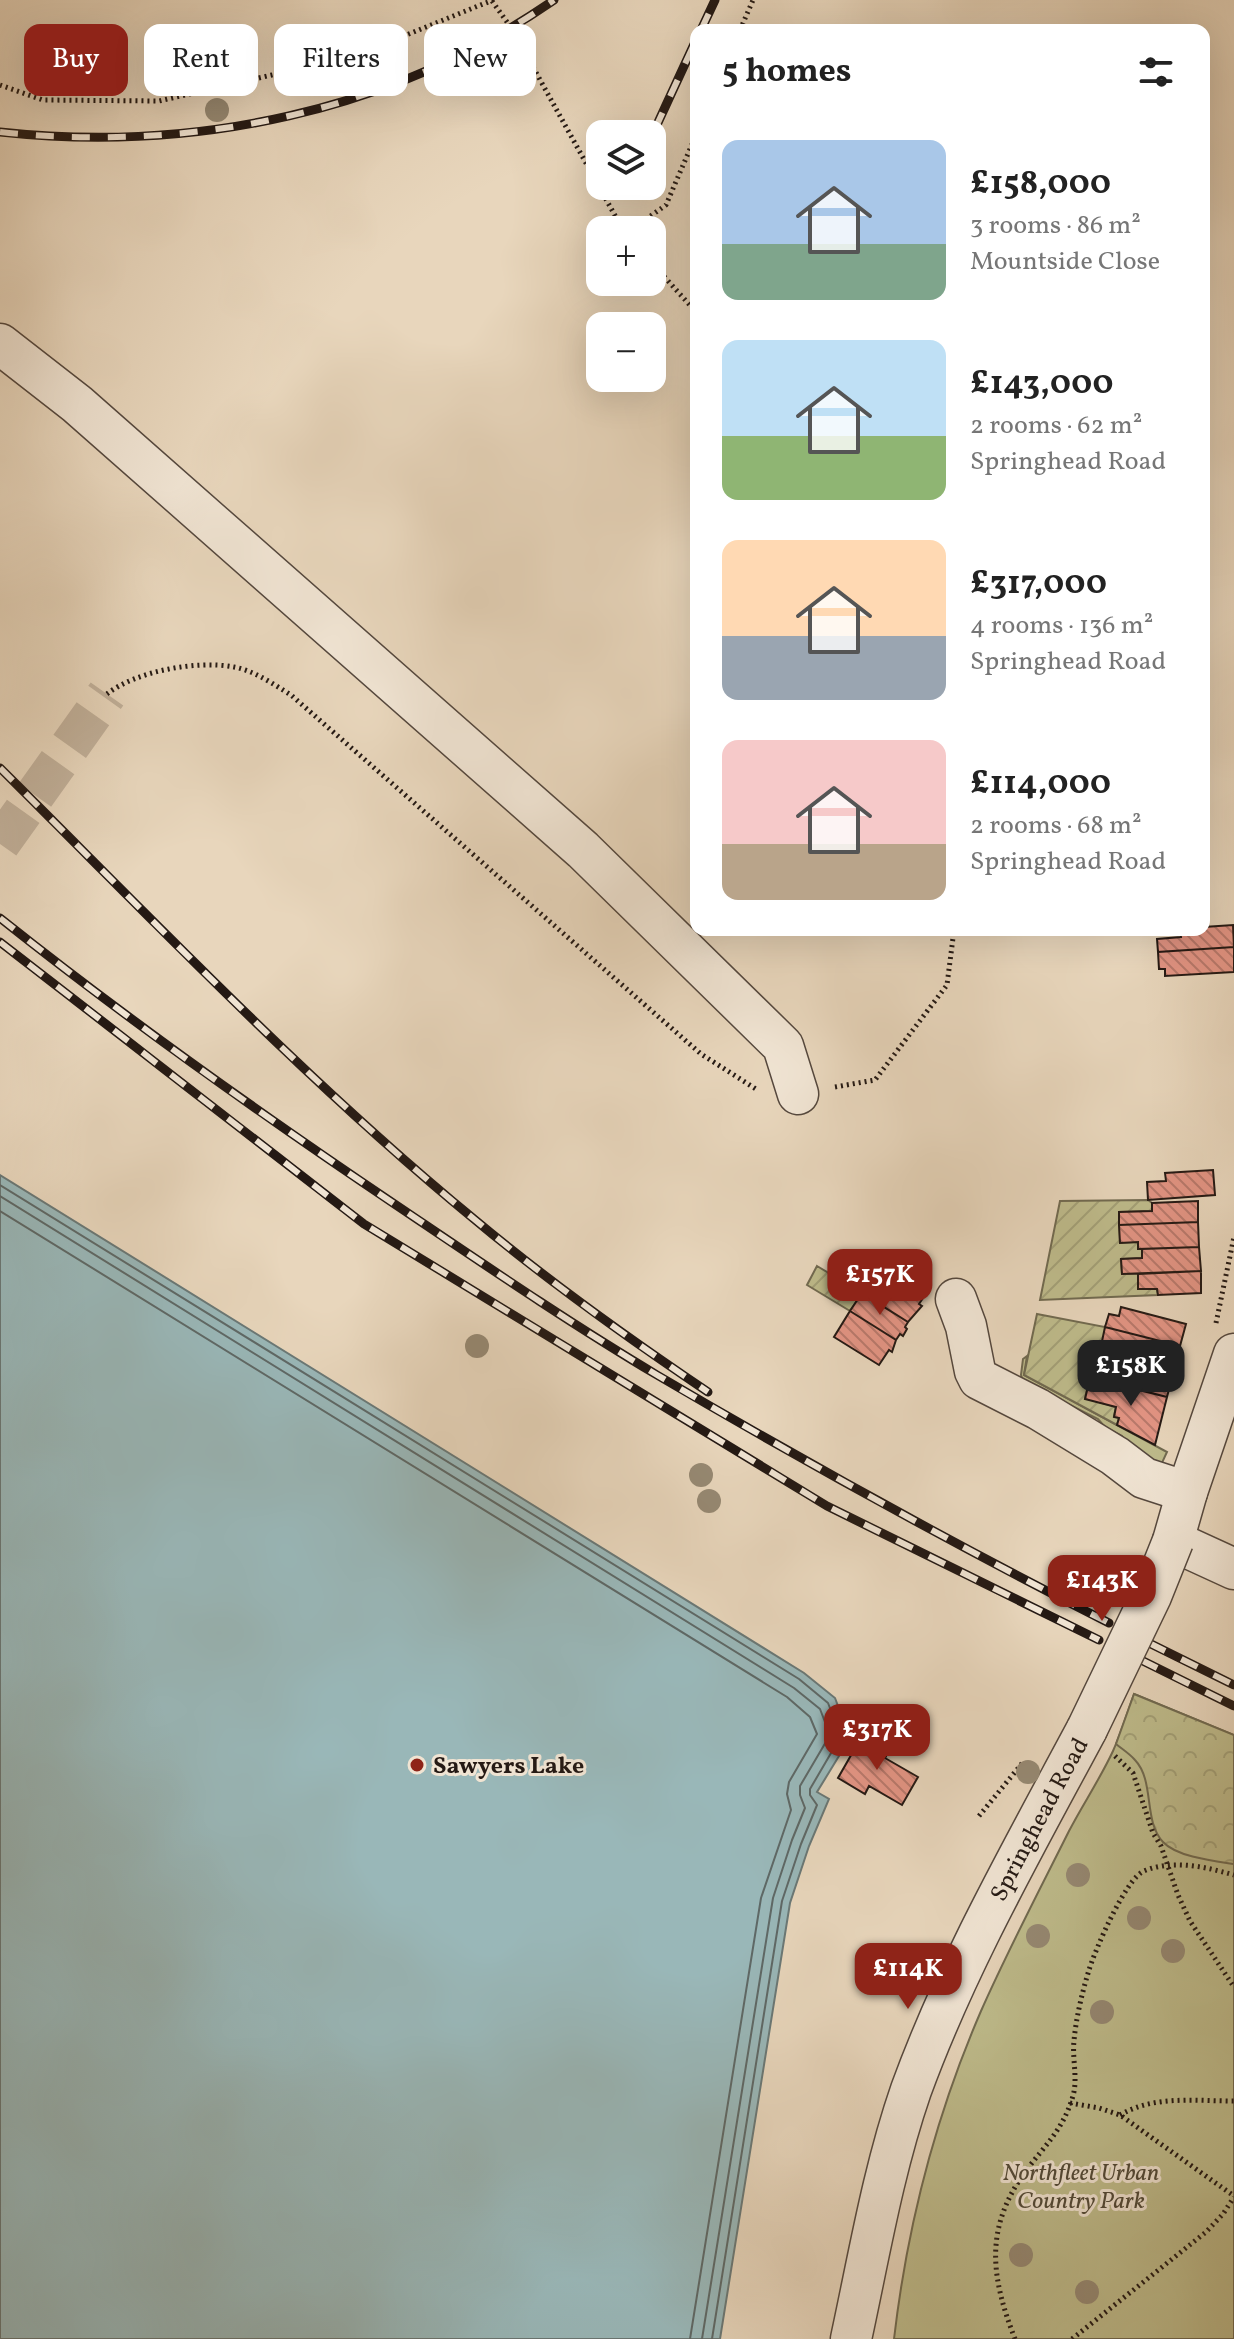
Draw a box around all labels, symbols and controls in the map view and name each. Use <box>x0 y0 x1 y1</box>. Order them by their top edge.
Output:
chip: Buy <box>24 24 128 96</box>
chip: Rent <box>144 24 258 96</box>
chip: Filters <box>274 24 408 96</box>
chip: New <box>424 24 536 96</box>
text: 5 homes <box>722 49 852 96</box>
icon: filters <box>1134 50 1178 94</box>
map controls <box>586 120 666 392</box>
button: layers <box>586 120 666 200</box>
text: £158,000 <box>970 161 1111 208</box>
icon: home <box>786 172 882 268</box>
text: 3 rooms · 86 m² <box>970 208 1141 244</box>
button: + <box>586 216 666 296</box>
text: Mountside Close <box>970 244 1160 280</box>
button: − <box>586 312 666 392</box>
text: £143,000 <box>970 361 1113 408</box>
icon: home <box>786 372 882 468</box>
text: 2 rooms · 62 m² <box>970 408 1142 444</box>
text: Springhead Road <box>970 444 1166 480</box>
text: £317,000 <box>970 561 1107 608</box>
icon: home <box>786 572 882 668</box>
text: 4 rooms · 136 m² <box>970 608 1153 644</box>
text: Springhead Road <box>970 644 1166 680</box>
text: £114,000 <box>970 761 1111 808</box>
icon: home <box>786 772 882 868</box>
text: 2 rooms · 68 m² <box>970 808 1142 844</box>
text: Springhead Road <box>970 844 1166 880</box>
pin: £157K <box>824 1249 936 1317</box>
text: £157K <box>845 1257 915 1293</box>
pin: £158K <box>1075 1340 1187 1408</box>
text: £158K <box>1096 1348 1166 1384</box>
pin: £143K <box>1046 1555 1158 1623</box>
text: £143K <box>1066 1563 1138 1599</box>
pin: £317K <box>821 1704 933 1772</box>
text: £317K <box>842 1712 912 1748</box>
street label: Springhead Road <box>983 1732 1098 1908</box>
place label: Sawyers Lake <box>433 1750 584 1784</box>
marker: Sawyers Lake <box>408 1756 426 1774</box>
pin: £114K <box>852 1943 964 2011</box>
text: £114K <box>873 1951 943 1987</box>
park label: Northfleet Urban Country Park <box>1003 2157 1159 2219</box>

